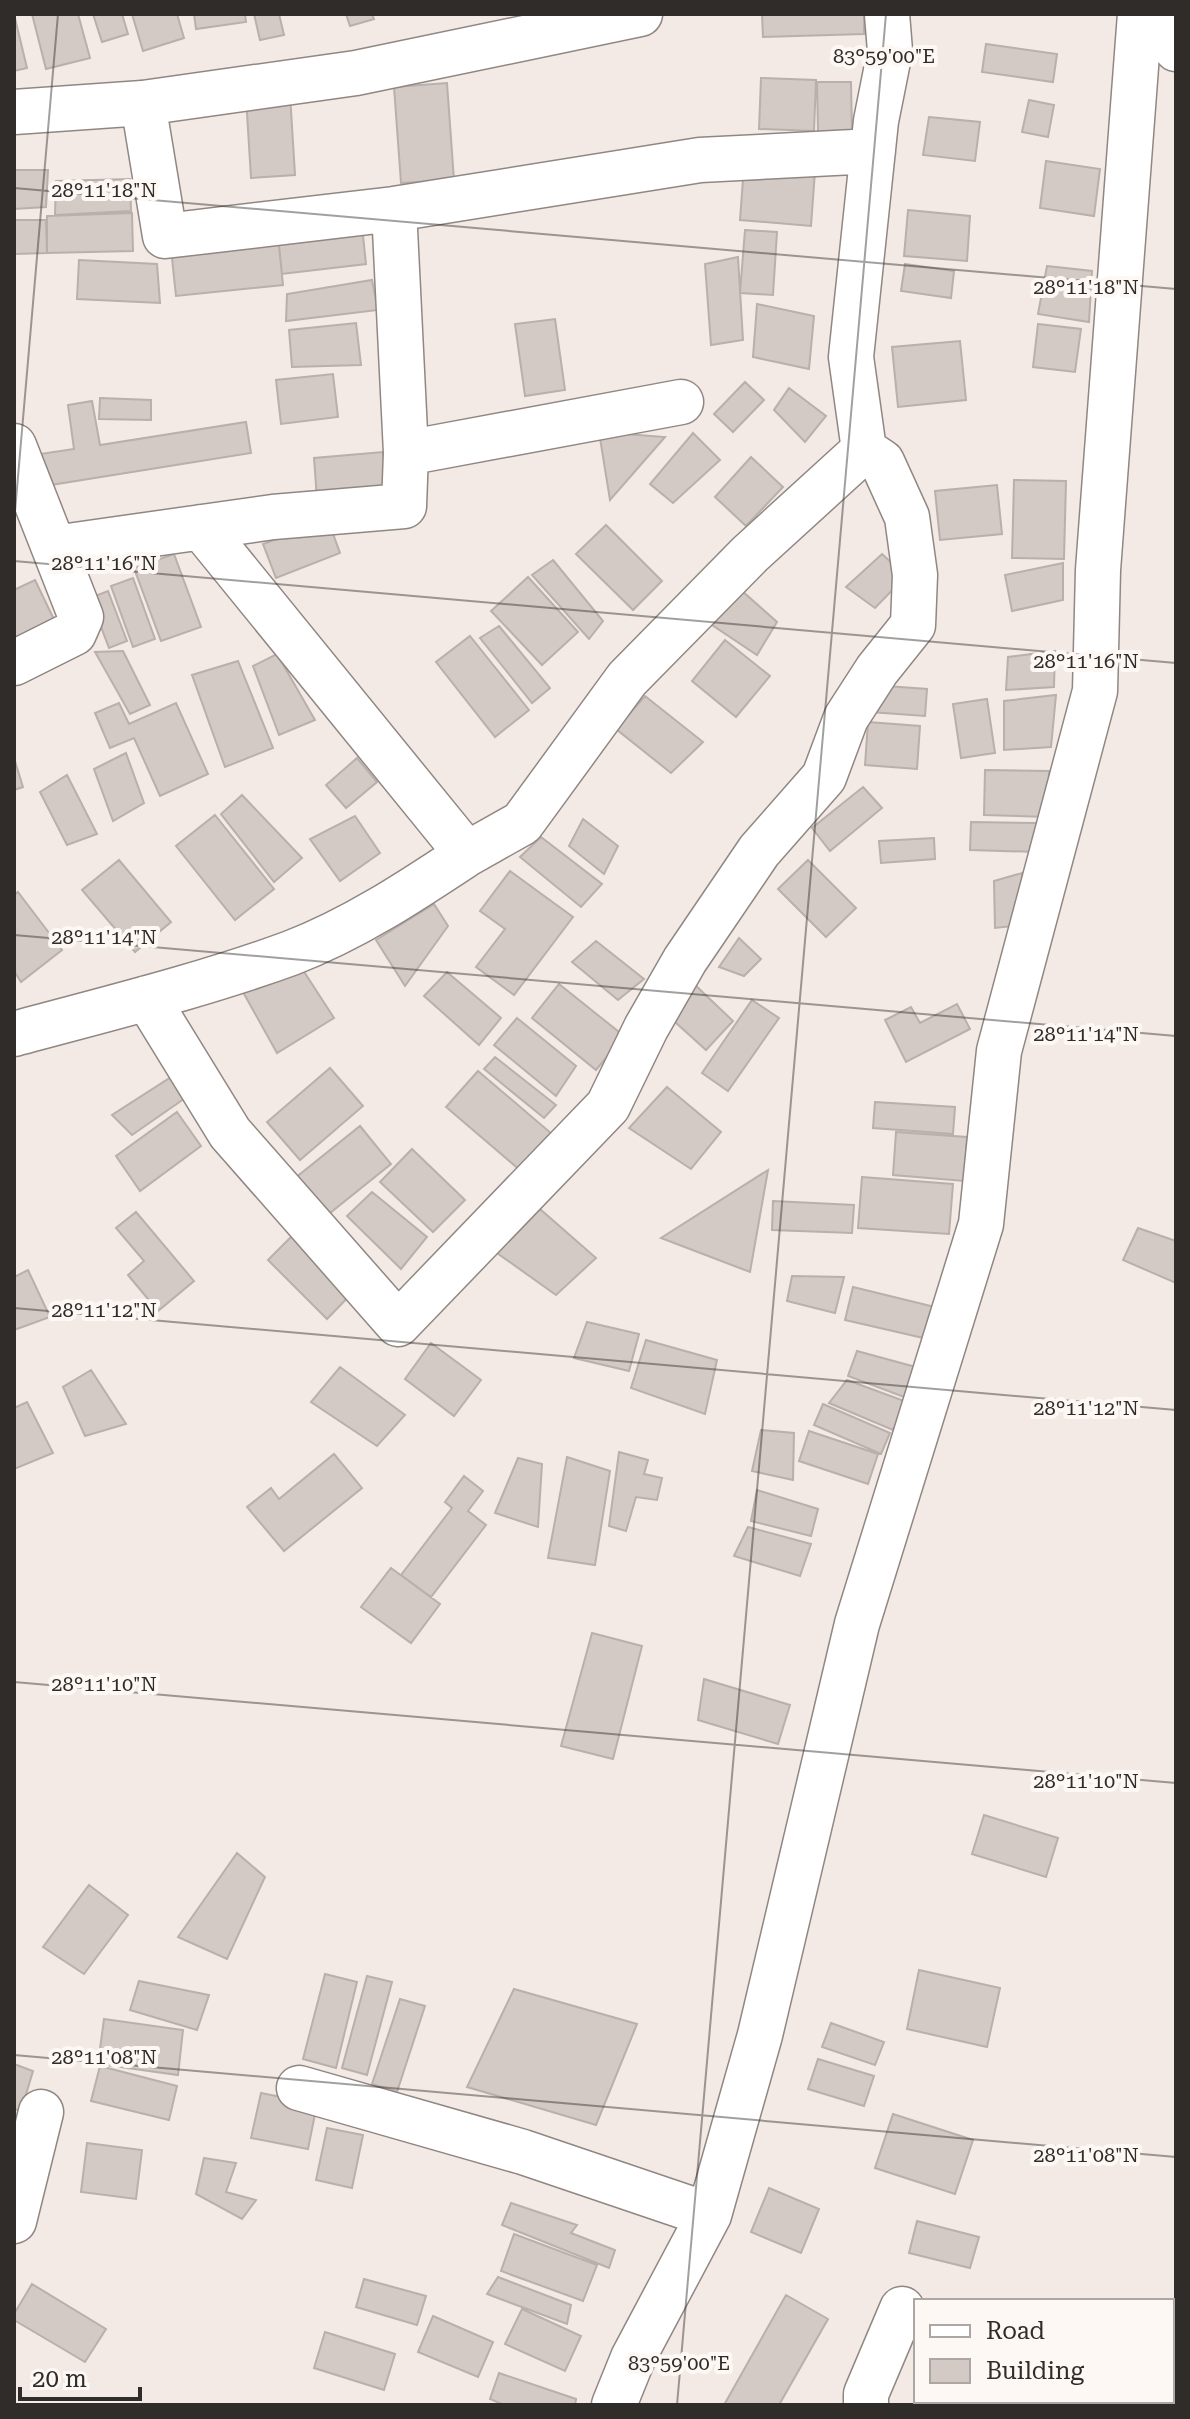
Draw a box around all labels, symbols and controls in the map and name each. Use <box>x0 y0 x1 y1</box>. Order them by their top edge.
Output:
text: 83°59'00"E <box>833 44 935 68</box>
text: 28°11'18"N <box>51 178 157 202</box>
text: 28°11'18"N <box>1033 275 1139 299</box>
text: 28°11'16"N <box>51 551 157 575</box>
text: 28°11'16"N <box>1033 649 1139 673</box>
text: 28°11'14"N <box>51 925 157 949</box>
text: 28°11'14"N <box>1033 1022 1139 1046</box>
text: 28°11'12"N <box>51 1298 157 1322</box>
text: 28°11'12"N <box>1033 1396 1139 1420</box>
text: 28°11'10"N <box>51 1672 157 1696</box>
text: 28°11'10"N <box>1033 1769 1139 1793</box>
text: 28°11'08"N <box>51 2045 157 2069</box>
text: 28°11'08"N <box>1033 2143 1139 2167</box>
legend <box>914 2299 1174 2403</box>
text: Road <box>986 2317 1045 2345</box>
scale bar <box>20 2351 140 2401</box>
text: 83°59'00"E <box>628 2351 730 2375</box>
text: Building <box>986 2357 1084 2385</box>
text: 20 m <box>32 2365 87 2393</box>

